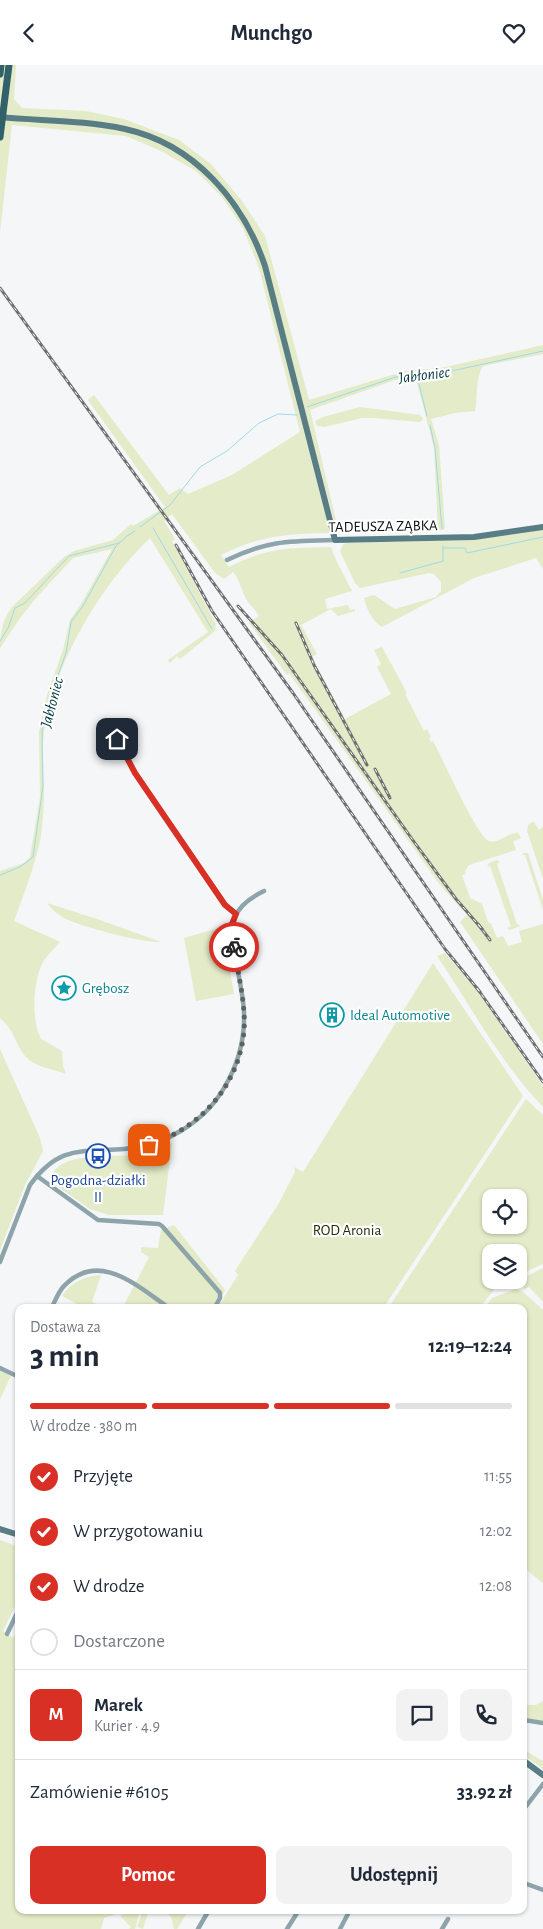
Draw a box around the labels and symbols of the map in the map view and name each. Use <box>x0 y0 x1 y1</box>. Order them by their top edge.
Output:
water label: Jabłoniec <box>397 364 451 386</box>
street label: TADEUSZA ZĄBKA <box>328 518 438 535</box>
water label: Jabłoniec <box>37 675 67 730</box>
pin <box>96 718 138 760</box>
courier <box>209 922 259 972</box>
place icon: Grębosz <box>51 975 77 1001</box>
place label: Grębosz <box>82 981 129 996</box>
building icon: Ideal Automotive <box>319 1002 345 1028</box>
place label: Ideal Automotive <box>350 1008 450 1023</box>
pin <box>128 1124 170 1166</box>
bus stop icon: Pogodna-działki II <box>85 1143 111 1169</box>
place label: Pogodna-działki II <box>50 1173 146 1205</box>
park label: ROD Aronia <box>313 1223 381 1238</box>

